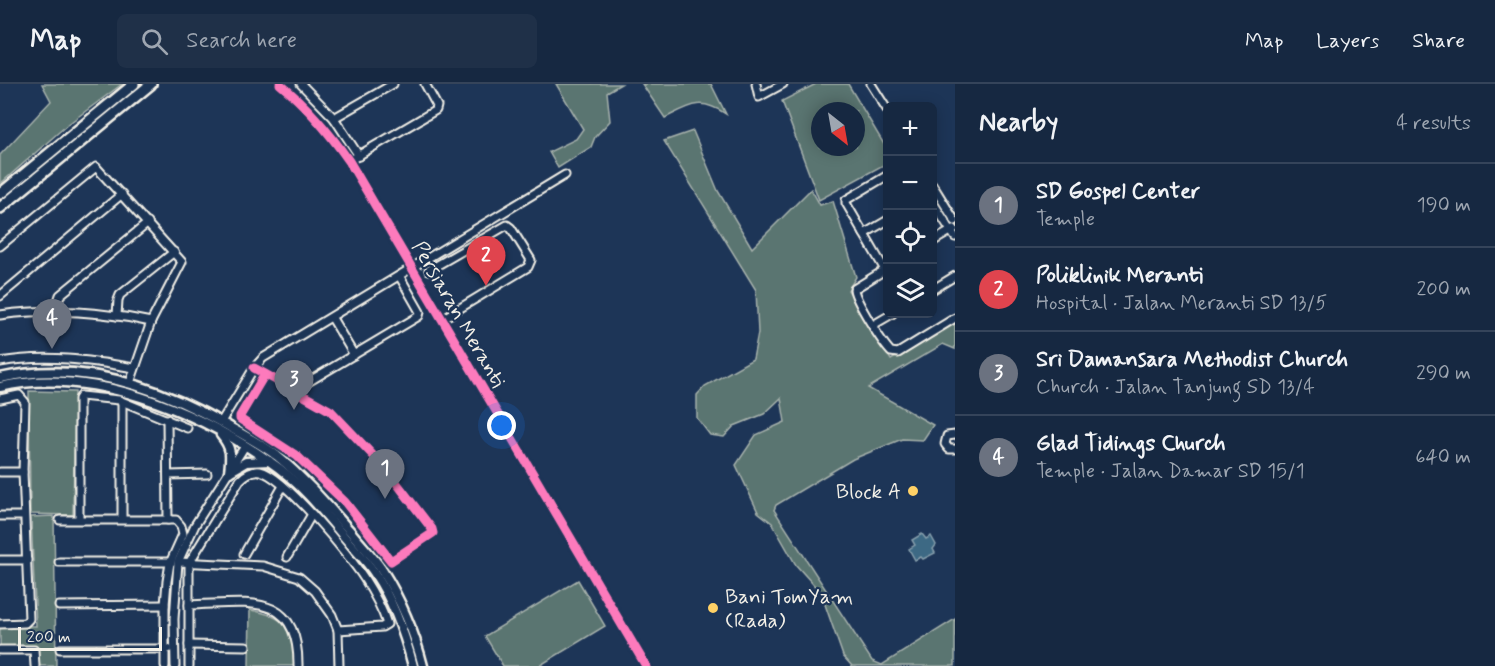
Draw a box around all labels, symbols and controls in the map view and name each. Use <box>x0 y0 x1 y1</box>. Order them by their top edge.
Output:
search box <box>117 14 537 68</box>
text: Map <box>30 23 81 60</box>
icon: search <box>138 25 171 58</box>
text: Search here <box>186 27 297 55</box>
text: Map <box>1245 27 1283 55</box>
text: Layers <box>1316 27 1379 55</box>
text: Share <box>1412 27 1465 55</box>
north arrow <box>811 102 865 156</box>
map controls <box>883 102 937 318</box>
button: + <box>883 102 937 156</box>
text: Nearby <box>979 106 1058 140</box>
text: 4 results <box>1396 110 1471 137</box>
button: − <box>883 156 937 210</box>
text: SD Gospel Center <box>1036 178 1200 206</box>
text: 1 <box>994 192 1003 219</box>
text: 190 m <box>1417 192 1471 219</box>
text: Temple <box>1036 206 1095 233</box>
button: locate <box>883 210 937 264</box>
street label: Persiaran Meranti <box>405 236 512 393</box>
pin: 2 <box>466 236 506 286</box>
text: Poliklinik Meranti <box>1036 262 1203 290</box>
button: layers <box>883 264 937 318</box>
text: 2 <box>994 276 1003 303</box>
text: 200 m <box>1416 276 1471 303</box>
text: Hospital · Jalan Meranti SD 13/5 <box>1036 290 1327 317</box>
pin: 4 <box>32 300 72 349</box>
text: Sri Damansara Methodist Church <box>1036 346 1348 374</box>
pin: 3 <box>274 360 314 410</box>
text: 3 <box>994 360 1003 387</box>
text: 290 m <box>1416 360 1471 387</box>
text: Church · Jalan Tanjung SD 13/4 <box>1036 374 1315 401</box>
your location <box>487 411 516 440</box>
text: Glad Tidings Church <box>1036 430 1226 458</box>
text: 4 <box>993 444 1004 471</box>
text: 640 m <box>1415 444 1471 471</box>
pin: 1 <box>366 450 404 499</box>
text: Temple · Jalan Damar SD 15/1 <box>1036 458 1305 485</box>
place label: Block A <box>836 478 901 506</box>
marker: Block A <box>906 484 920 498</box>
place label: Bani TomYam (Rada) <box>725 583 853 635</box>
marker: Bani TomYam (Rada) <box>706 601 720 615</box>
scale bar <box>18 624 162 652</box>
text: 200 m <box>27 627 71 648</box>

